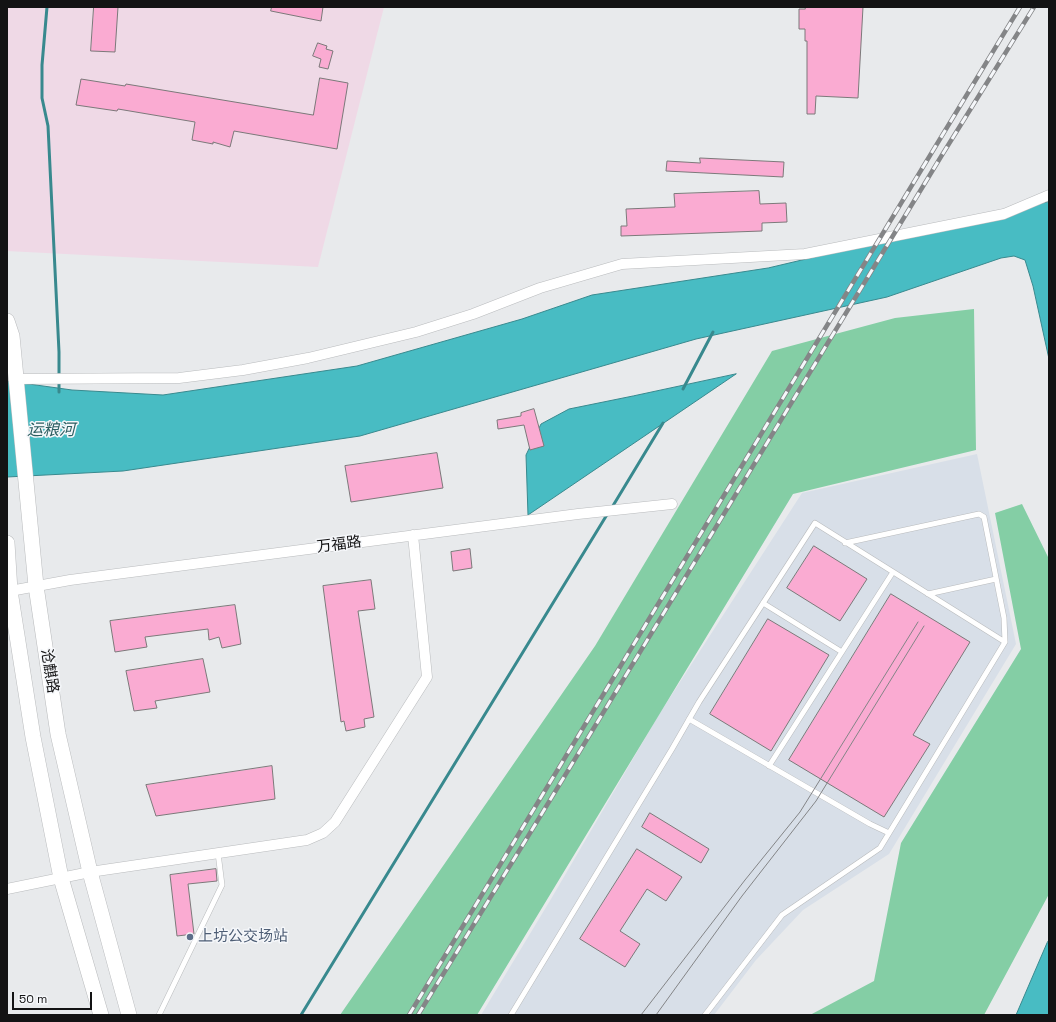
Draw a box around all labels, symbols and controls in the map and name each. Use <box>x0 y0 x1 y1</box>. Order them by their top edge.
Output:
water label: 运粮河 <box>27 421 75 441</box>
street label: 万福路 <box>316 533 362 557</box>
street label: 沧麒路 <box>37 647 61 695</box>
place label: 上坊公交场站 <box>198 928 288 946</box>
marker: 上坊公交场站 <box>185 932 195 942</box>
scale bar <box>14 984 94 1010</box>
text: 50 m <box>19 991 47 1007</box>

